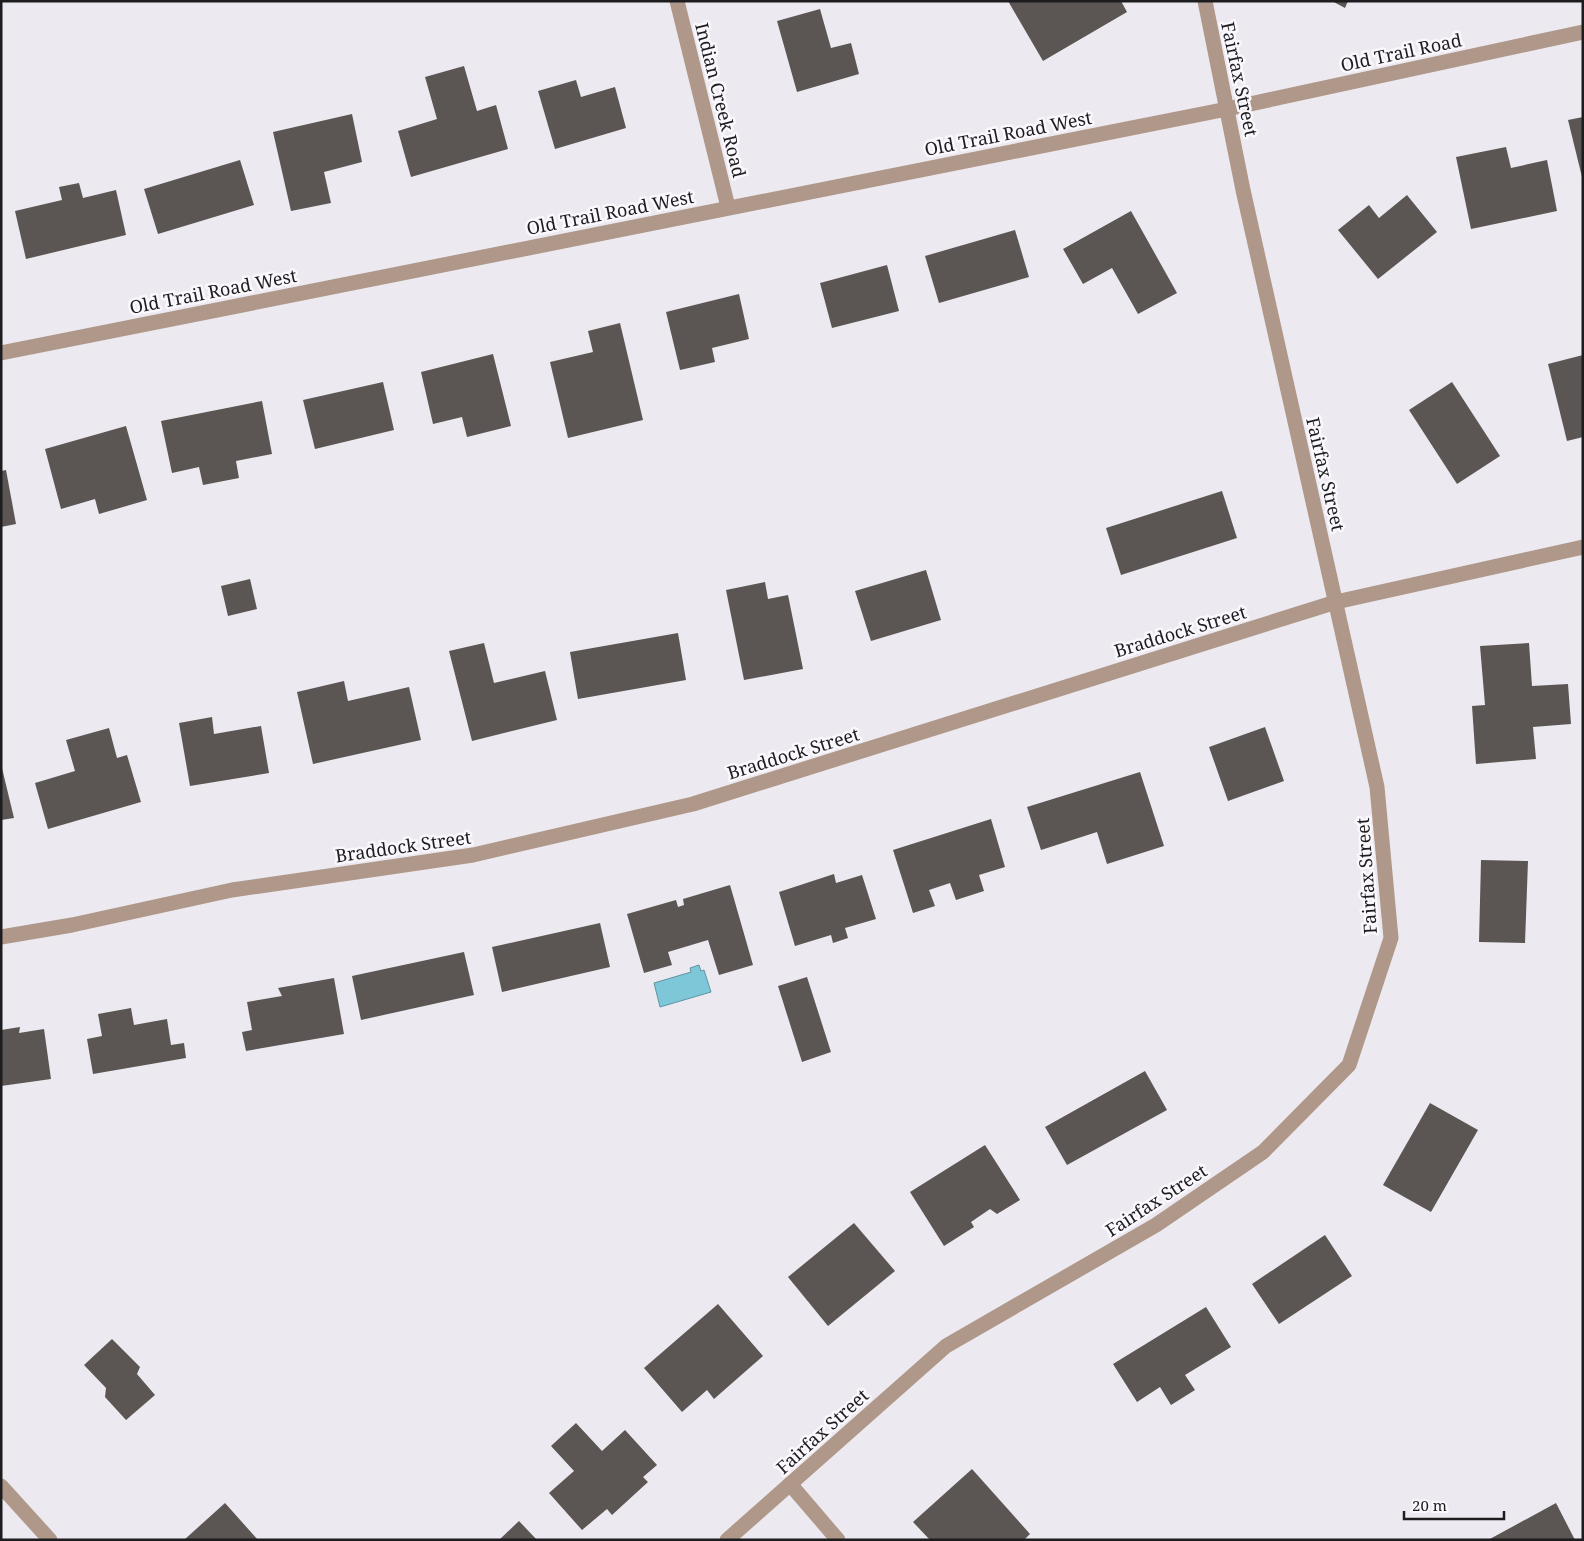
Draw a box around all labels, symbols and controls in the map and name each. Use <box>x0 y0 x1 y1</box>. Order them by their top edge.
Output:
street label: Indian Creek Road <box>690 20 752 180</box>
street label: Fairfax Street <box>1216 20 1264 138</box>
street label: Old Trail Road <box>1338 27 1464 77</box>
street label: Old Trail Road West <box>922 105 1094 161</box>
street label: Old Trail Road West <box>524 184 696 240</box>
street label: Old Trail Road West <box>127 263 299 319</box>
street label: Fairfax Street <box>1301 415 1351 533</box>
street label: Braddock Street <box>1111 600 1249 662</box>
street label: Braddock Street <box>724 722 862 784</box>
street label: Fairfax Street <box>1350 817 1382 935</box>
street label: Braddock Street <box>334 825 472 867</box>
street label: Fairfax Street <box>1101 1158 1211 1242</box>
street label: Fairfax Street <box>771 1383 873 1479</box>
scale bar <box>1404 1488 1504 1520</box>
text: 20 m <box>1412 1495 1447 1515</box>

